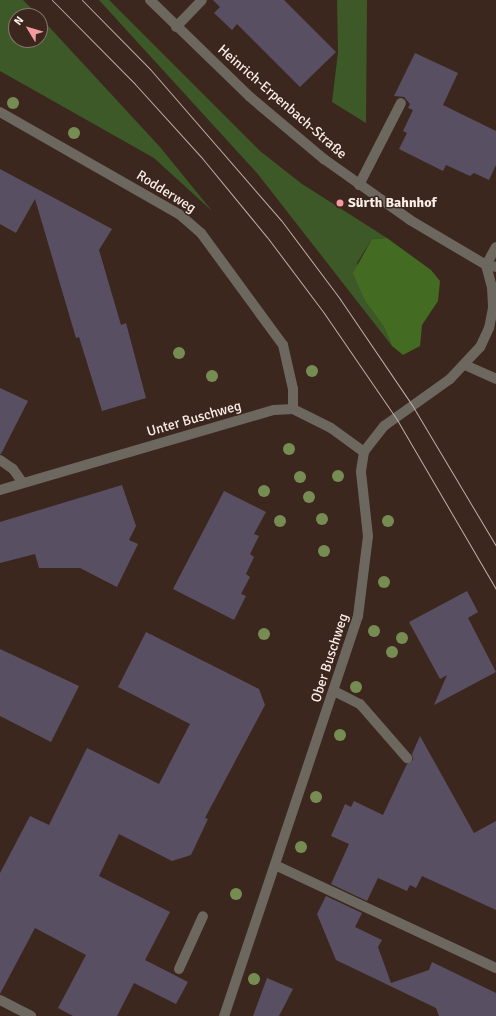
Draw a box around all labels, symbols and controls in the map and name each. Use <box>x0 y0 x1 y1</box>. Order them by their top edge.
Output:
north arrow <box>8 8 48 48</box>
text: N <box>11 14 26 28</box>
street label: Heinrich-Erpenbach-Straße <box>214 41 350 163</box>
street label: Rodderweg <box>133 167 199 217</box>
place label: Sürth Bahnhof <box>348 195 437 211</box>
marker: Sürth Bahnhof <box>335 198 345 208</box>
street label: Unter Buschweg <box>145 397 243 441</box>
street label: Ober Buschweg <box>308 611 352 705</box>

